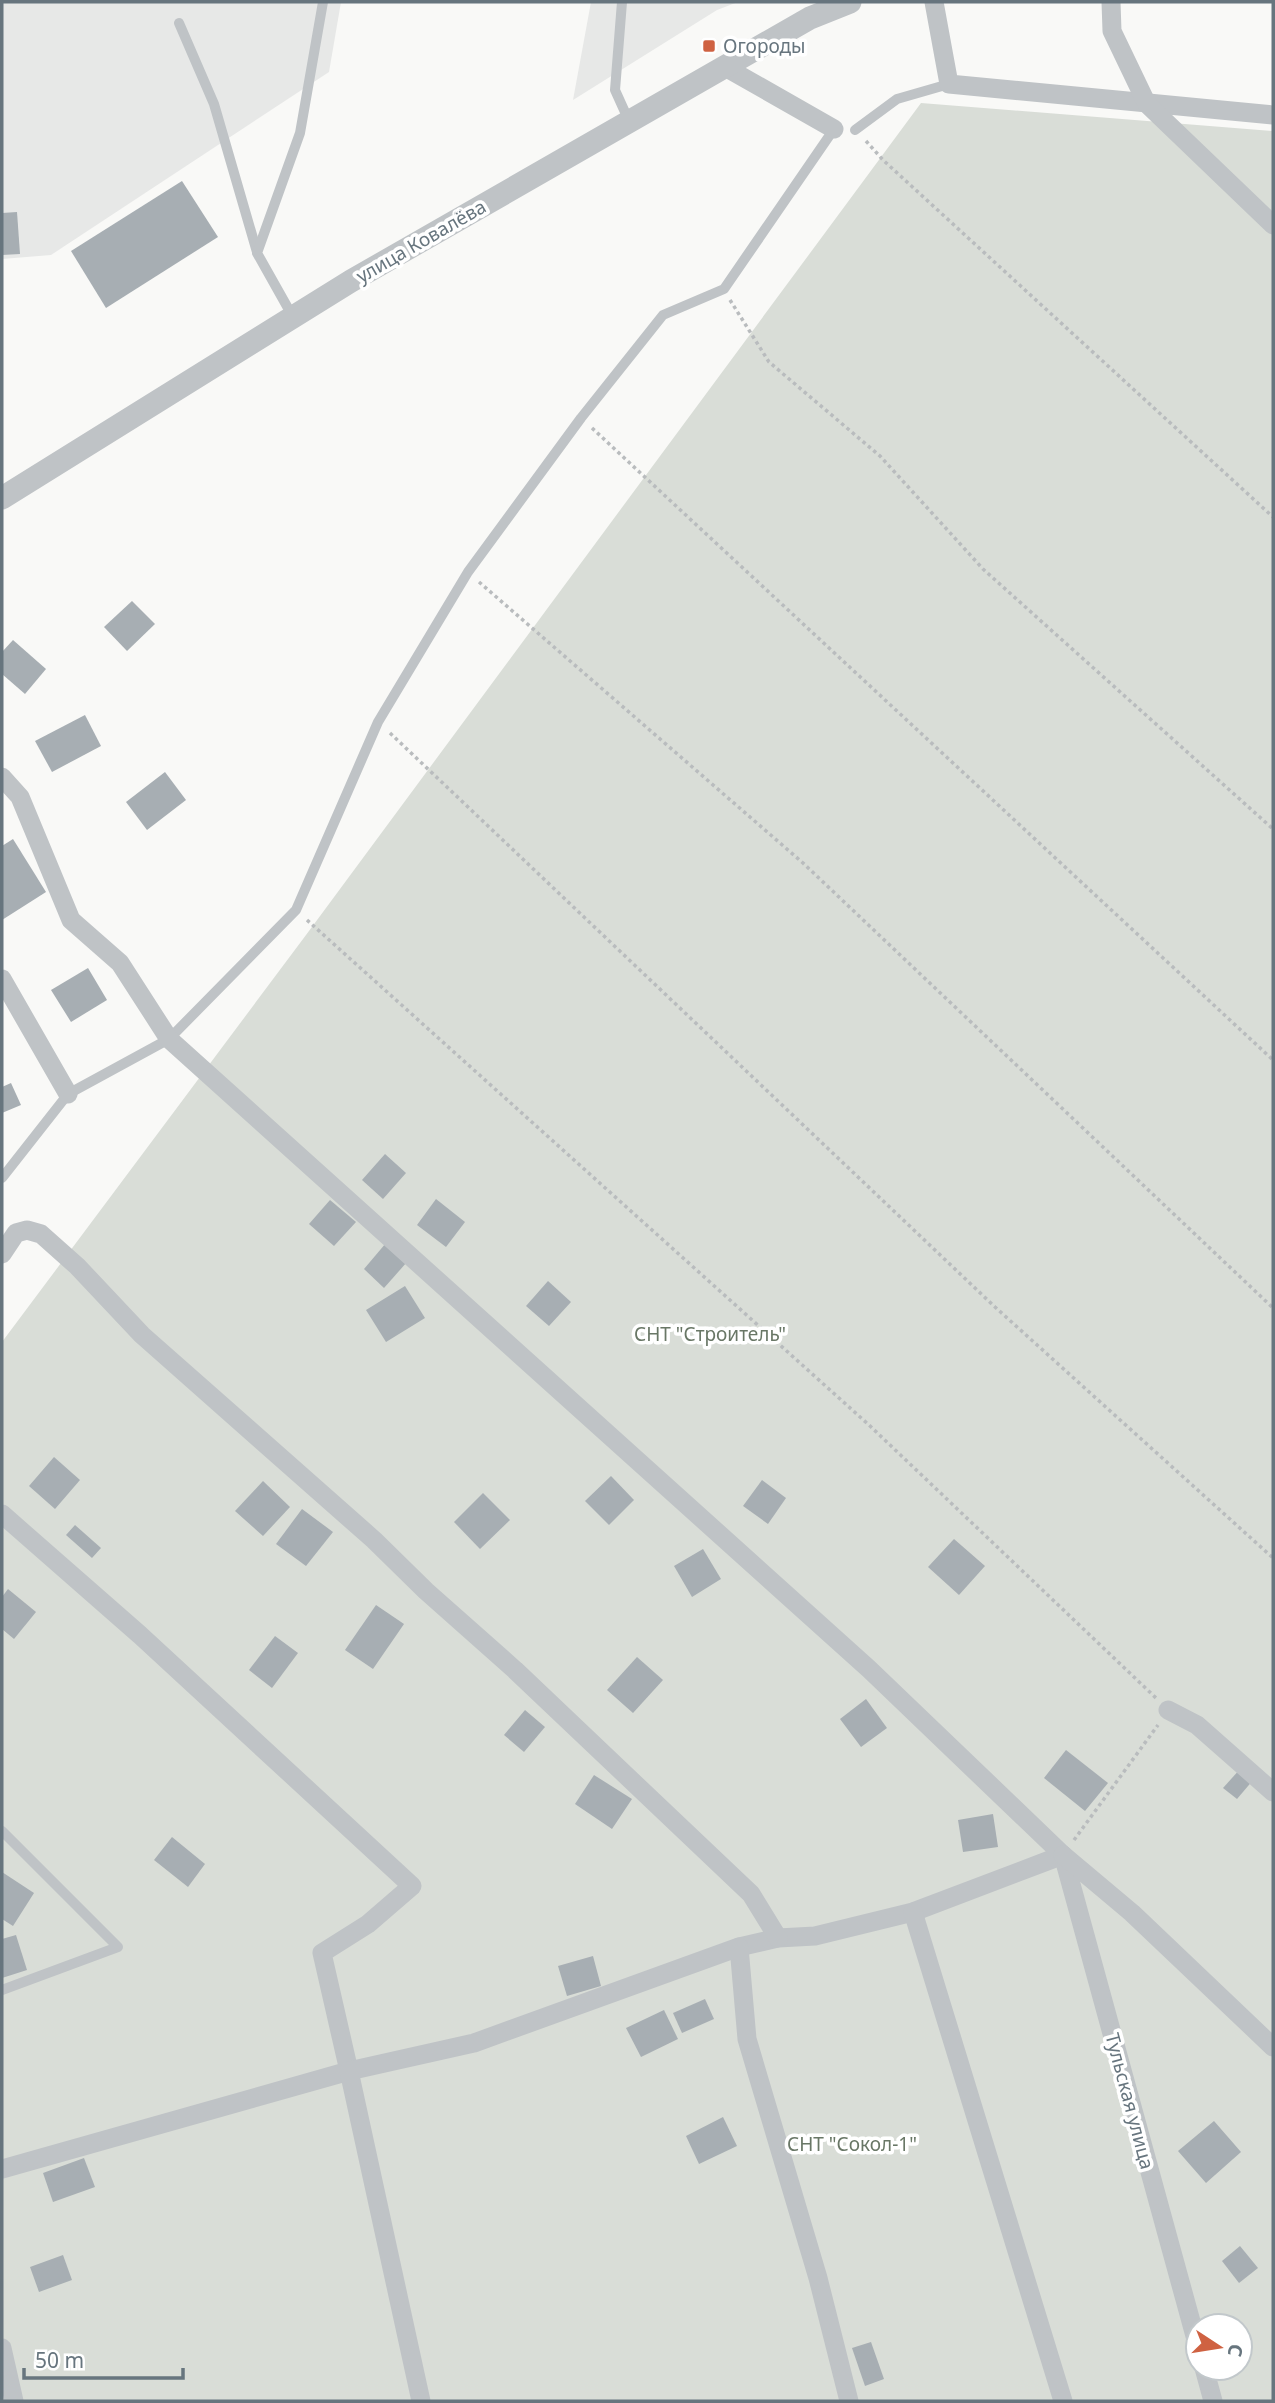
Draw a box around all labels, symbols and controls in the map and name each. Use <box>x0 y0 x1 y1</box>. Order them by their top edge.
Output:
place label: Огороды <box>723 33 805 59</box>
marker: Огороды <box>701 38 717 54</box>
street label: улица Ковалёва <box>351 193 491 289</box>
park label: СНТ "Строитель" <box>634 1321 786 1347</box>
street label: Тульская улица <box>1099 2030 1161 2172</box>
park label: СНТ "Сокол-1" <box>787 2131 917 2157</box>
north arrow <box>1184 2312 1254 2382</box>
scale bar <box>24 2336 184 2380</box>
text: С <box>1222 2342 1250 2359</box>
text: 50 m <box>35 2346 84 2374</box>

